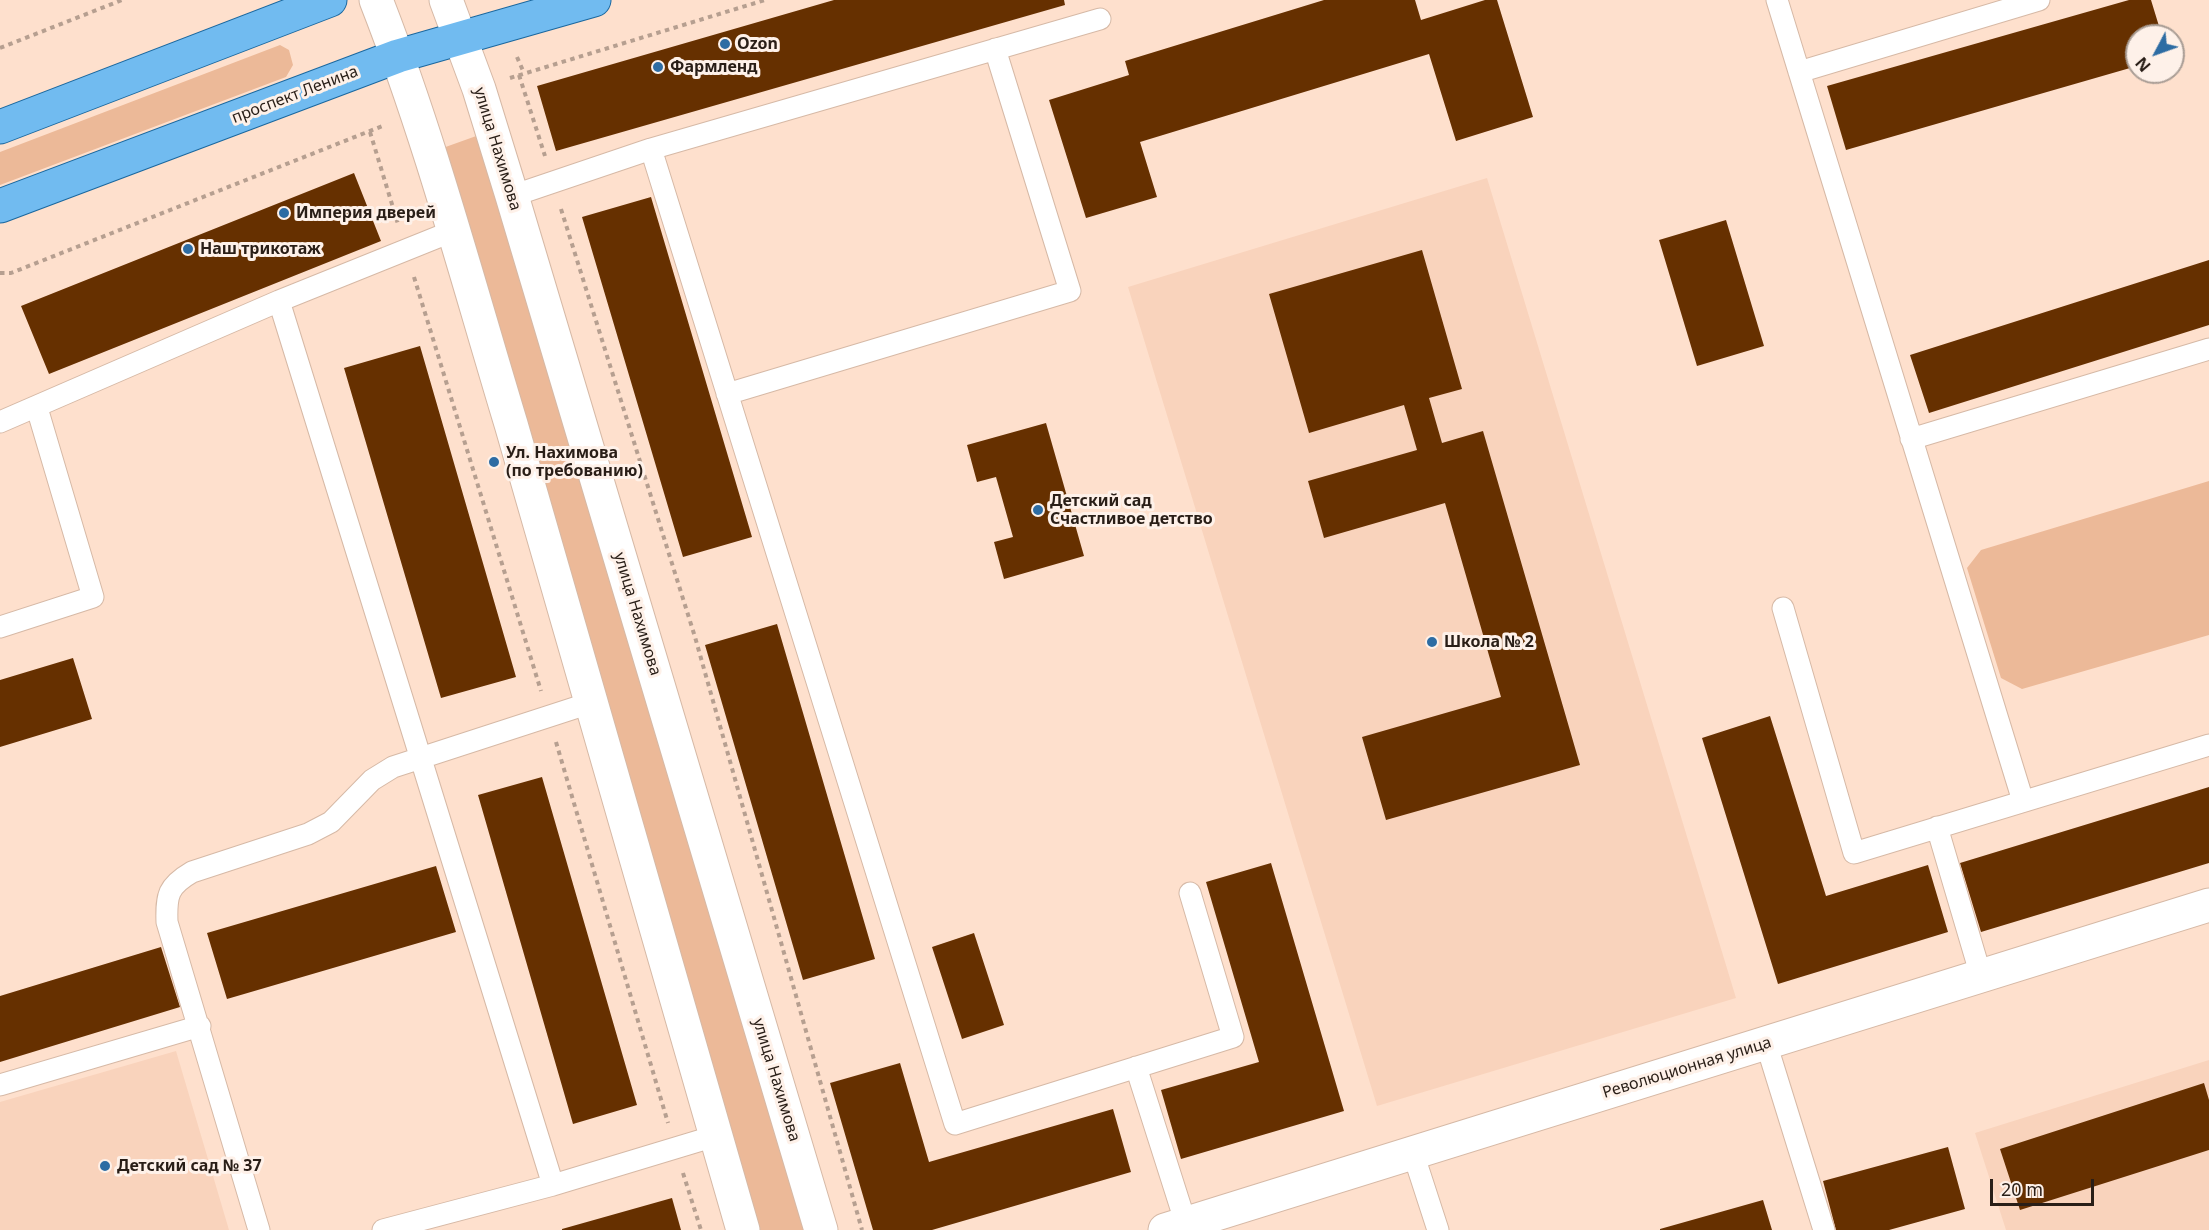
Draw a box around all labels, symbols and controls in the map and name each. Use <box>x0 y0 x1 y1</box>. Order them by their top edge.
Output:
north arrow <box>2125 24 2185 84</box>
place label: Ozon <box>737 34 778 54</box>
marker: Ozon <box>718 37 732 51</box>
text: N <box>2130 52 2156 77</box>
place label: Фармленд <box>670 57 758 77</box>
marker: Фармленд <box>651 60 665 74</box>
street label: проспект Ленина <box>229 62 361 128</box>
street label: улица Нахимова <box>469 85 525 213</box>
place label: Империя дверей <box>296 203 436 223</box>
marker: Империя дверей <box>277 206 291 220</box>
place label: Наш трикотаж <box>200 239 321 259</box>
marker: Наш трикотаж <box>181 242 195 256</box>
place label: Ул. Нахимова (по требованию) <box>506 443 643 481</box>
marker: Ул. Нахимова (по требованию) <box>487 455 501 469</box>
place label: Детский сад Счастливое детство <box>1050 491 1213 529</box>
marker: Детский сад Счастливое детство <box>1031 503 1045 517</box>
street label: улица Нахимова <box>609 550 665 678</box>
place label: Школа № 2 <box>1444 632 1534 652</box>
marker: Школа № 2 <box>1425 635 1439 649</box>
street label: улица Нахимова <box>748 1016 804 1144</box>
street label: Революционная улица <box>1600 1033 1774 1103</box>
place label: Детский сад № 37 <box>117 1156 262 1176</box>
marker: Детский сад № 37 <box>98 1159 112 1173</box>
scale bar <box>1993 1167 2096 1205</box>
text: 20 m <box>2001 1177 2043 1201</box>

